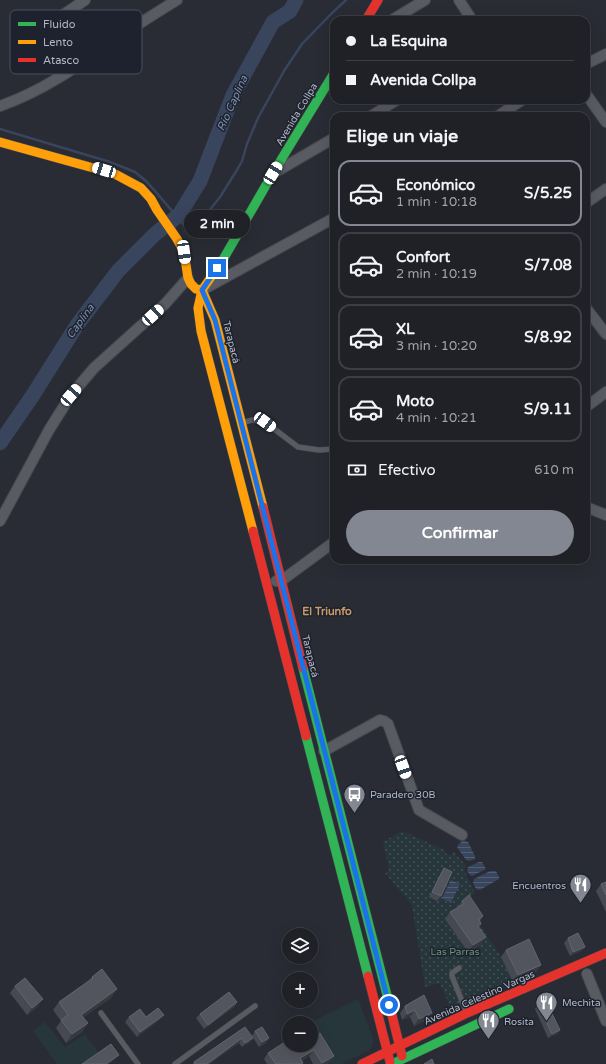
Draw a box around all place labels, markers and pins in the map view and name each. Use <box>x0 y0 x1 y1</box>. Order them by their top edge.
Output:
bus stop icon: Paradero 30B <box>341 781 367 814</box>
place label: Paradero 30B <box>370 789 435 801</box>
restaurant icon: Encuentros <box>568 872 594 905</box>
place label: Encuentros <box>512 880 566 892</box>
restaurant icon: Mechita <box>533 989 559 1022</box>
place label: Mechita <box>562 997 601 1009</box>
restaurant icon: Rosita <box>476 1008 502 1041</box>
place label: Rosita <box>504 1016 534 1028</box>

